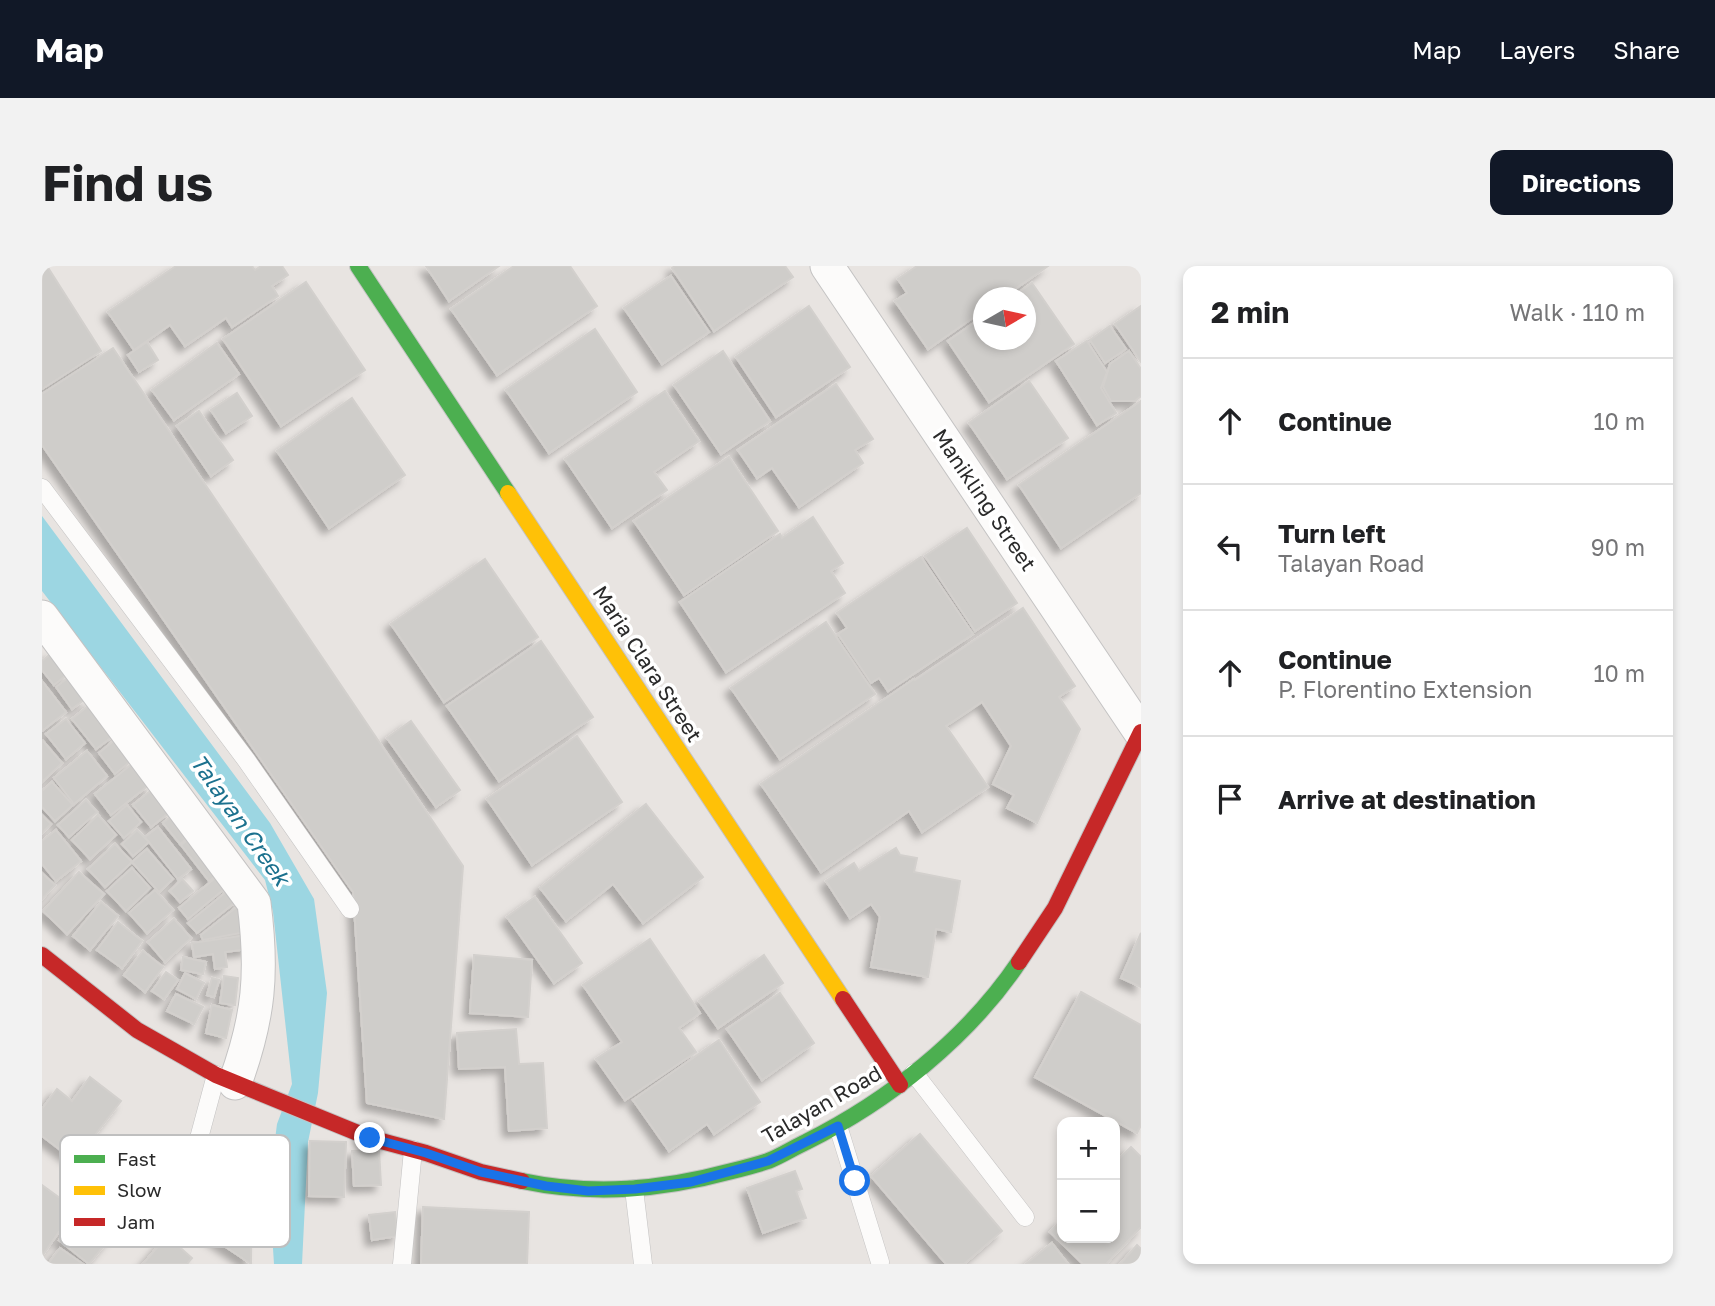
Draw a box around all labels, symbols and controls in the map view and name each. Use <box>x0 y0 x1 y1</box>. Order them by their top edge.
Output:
text: Map <box>35 30 104 69</box>
text: Map <box>1412 35 1461 64</box>
text: Layers <box>1499 35 1575 64</box>
text: Share <box>1613 35 1680 64</box>
button: Directions <box>1490 150 1673 215</box>
text: Find us <box>42 153 213 212</box>
north arrow <box>973 287 1036 350</box>
text: 2 min <box>1211 294 1289 330</box>
text: Walk · 110 m <box>1509 298 1645 326</box>
icon: ahead <box>1211 402 1249 440</box>
text: Continue <box>1278 406 1392 437</box>
text: 10 m <box>1593 407 1645 435</box>
street label: Manikling Street <box>928 423 1042 575</box>
text: Turn left <box>1278 518 1386 549</box>
icon: left <box>1211 528 1249 566</box>
text: 90 m <box>1591 533 1645 561</box>
text: Talayan Road <box>1278 549 1425 577</box>
street label: Maria Clara Street <box>588 580 708 746</box>
text: Continue <box>1278 644 1392 675</box>
icon: ahead <box>1211 654 1249 692</box>
text: 10 m <box>1593 659 1645 687</box>
text: P. Florentino Extension <box>1278 675 1532 703</box>
water label: Talayan Creek <box>185 748 298 892</box>
icon: arrive <box>1211 780 1249 818</box>
text: Arrive at destination <box>1278 784 1536 815</box>
street label: Talayan Road <box>757 1059 886 1149</box>
map controls <box>1057 1117 1120 1243</box>
button: + <box>1057 1117 1120 1180</box>
route end <box>354 1122 385 1153</box>
legend <box>60 1135 290 1247</box>
text: Fast <box>117 1147 156 1170</box>
route start <box>839 1165 870 1196</box>
text: Slow <box>117 1178 162 1201</box>
button: − <box>1057 1180 1120 1243</box>
text: Jam <box>117 1210 155 1233</box>

